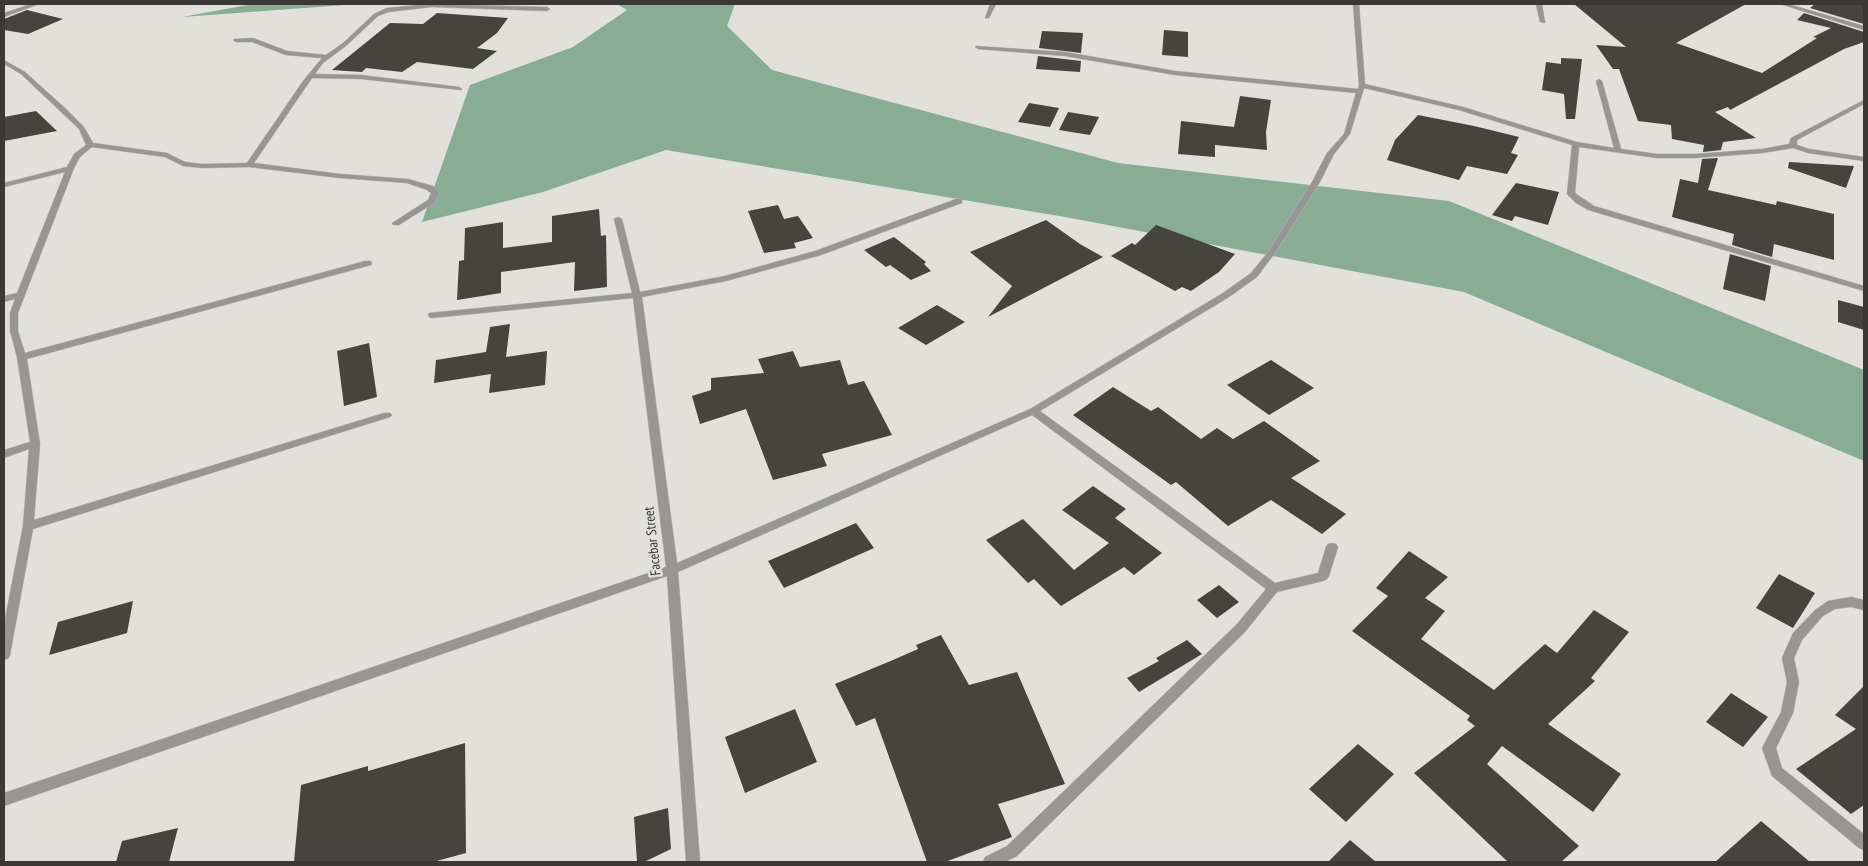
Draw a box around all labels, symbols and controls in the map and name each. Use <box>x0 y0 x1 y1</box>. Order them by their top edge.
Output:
street label: Facebar Street <box>641 506 665 576</box>

